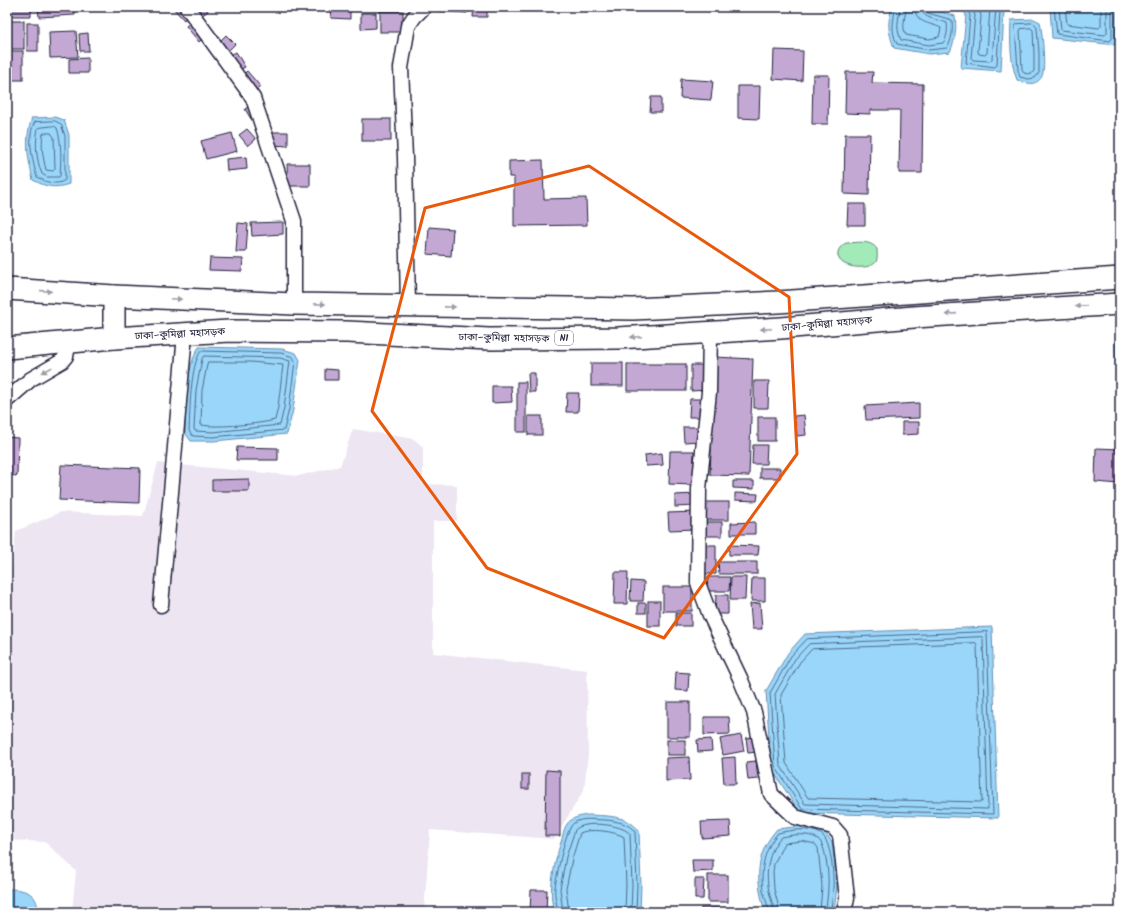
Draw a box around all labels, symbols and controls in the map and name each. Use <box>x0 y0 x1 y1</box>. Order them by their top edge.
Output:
one-way arrow <box>40 288 52 295</box>
one-way arrow <box>170 295 182 302</box>
one-way arrow <box>314 301 327 307</box>
one-way arrow <box>1075 303 1087 310</box>
one-way arrow <box>444 304 457 310</box>
one-way arrow <box>945 311 957 318</box>
street label: ঢাকা–কুমিল্লা মহাসড়ক <box>780 312 874 336</box>
street label: ঢাকা–কুমিল্লা মহাসড়ক <box>133 324 227 344</box>
one-way arrow <box>760 326 772 333</box>
street label: ঢাকা–কুমিল্লা মহাসড়ক <box>458 329 550 347</box>
road number: N1 <box>555 331 573 345</box>
one-way arrow <box>630 333 642 340</box>
one-way arrow <box>41 367 53 374</box>

